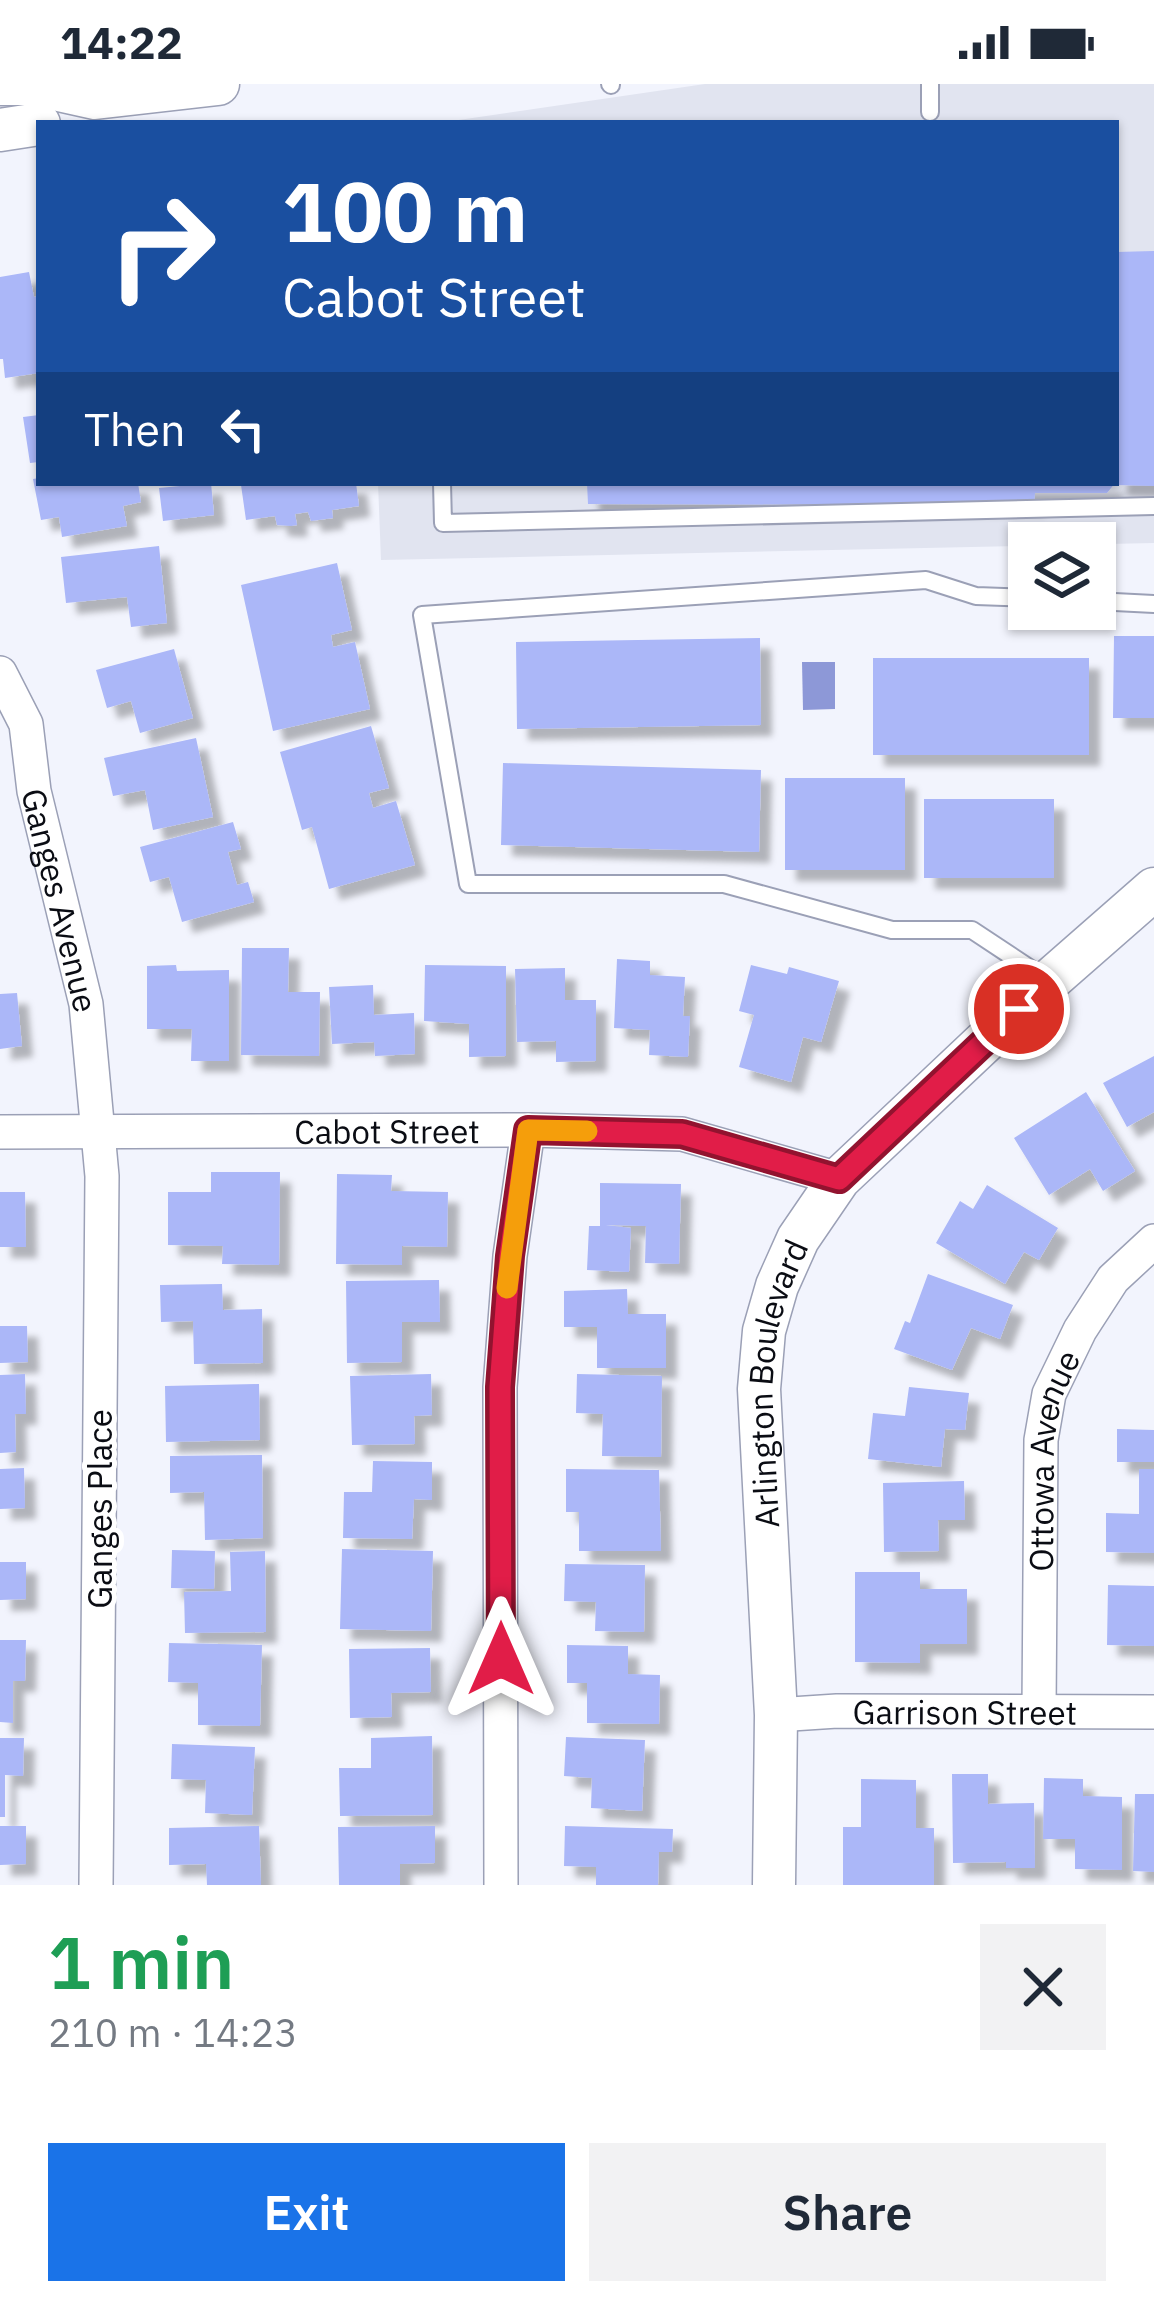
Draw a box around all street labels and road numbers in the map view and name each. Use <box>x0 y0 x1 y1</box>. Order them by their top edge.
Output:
street label: Ganges Avenue <box>13 784 109 1016</box>
street label: Cabot Street <box>294 1109 480 1152</box>
street label: Arlington Boulevard <box>737 1232 817 1529</box>
street label: Ottowa Avenue <box>1019 1342 1089 1572</box>
street label: Ganges Place <box>78 1409 121 1609</box>
street label: Garrison Street <box>852 1690 1077 1733</box>

